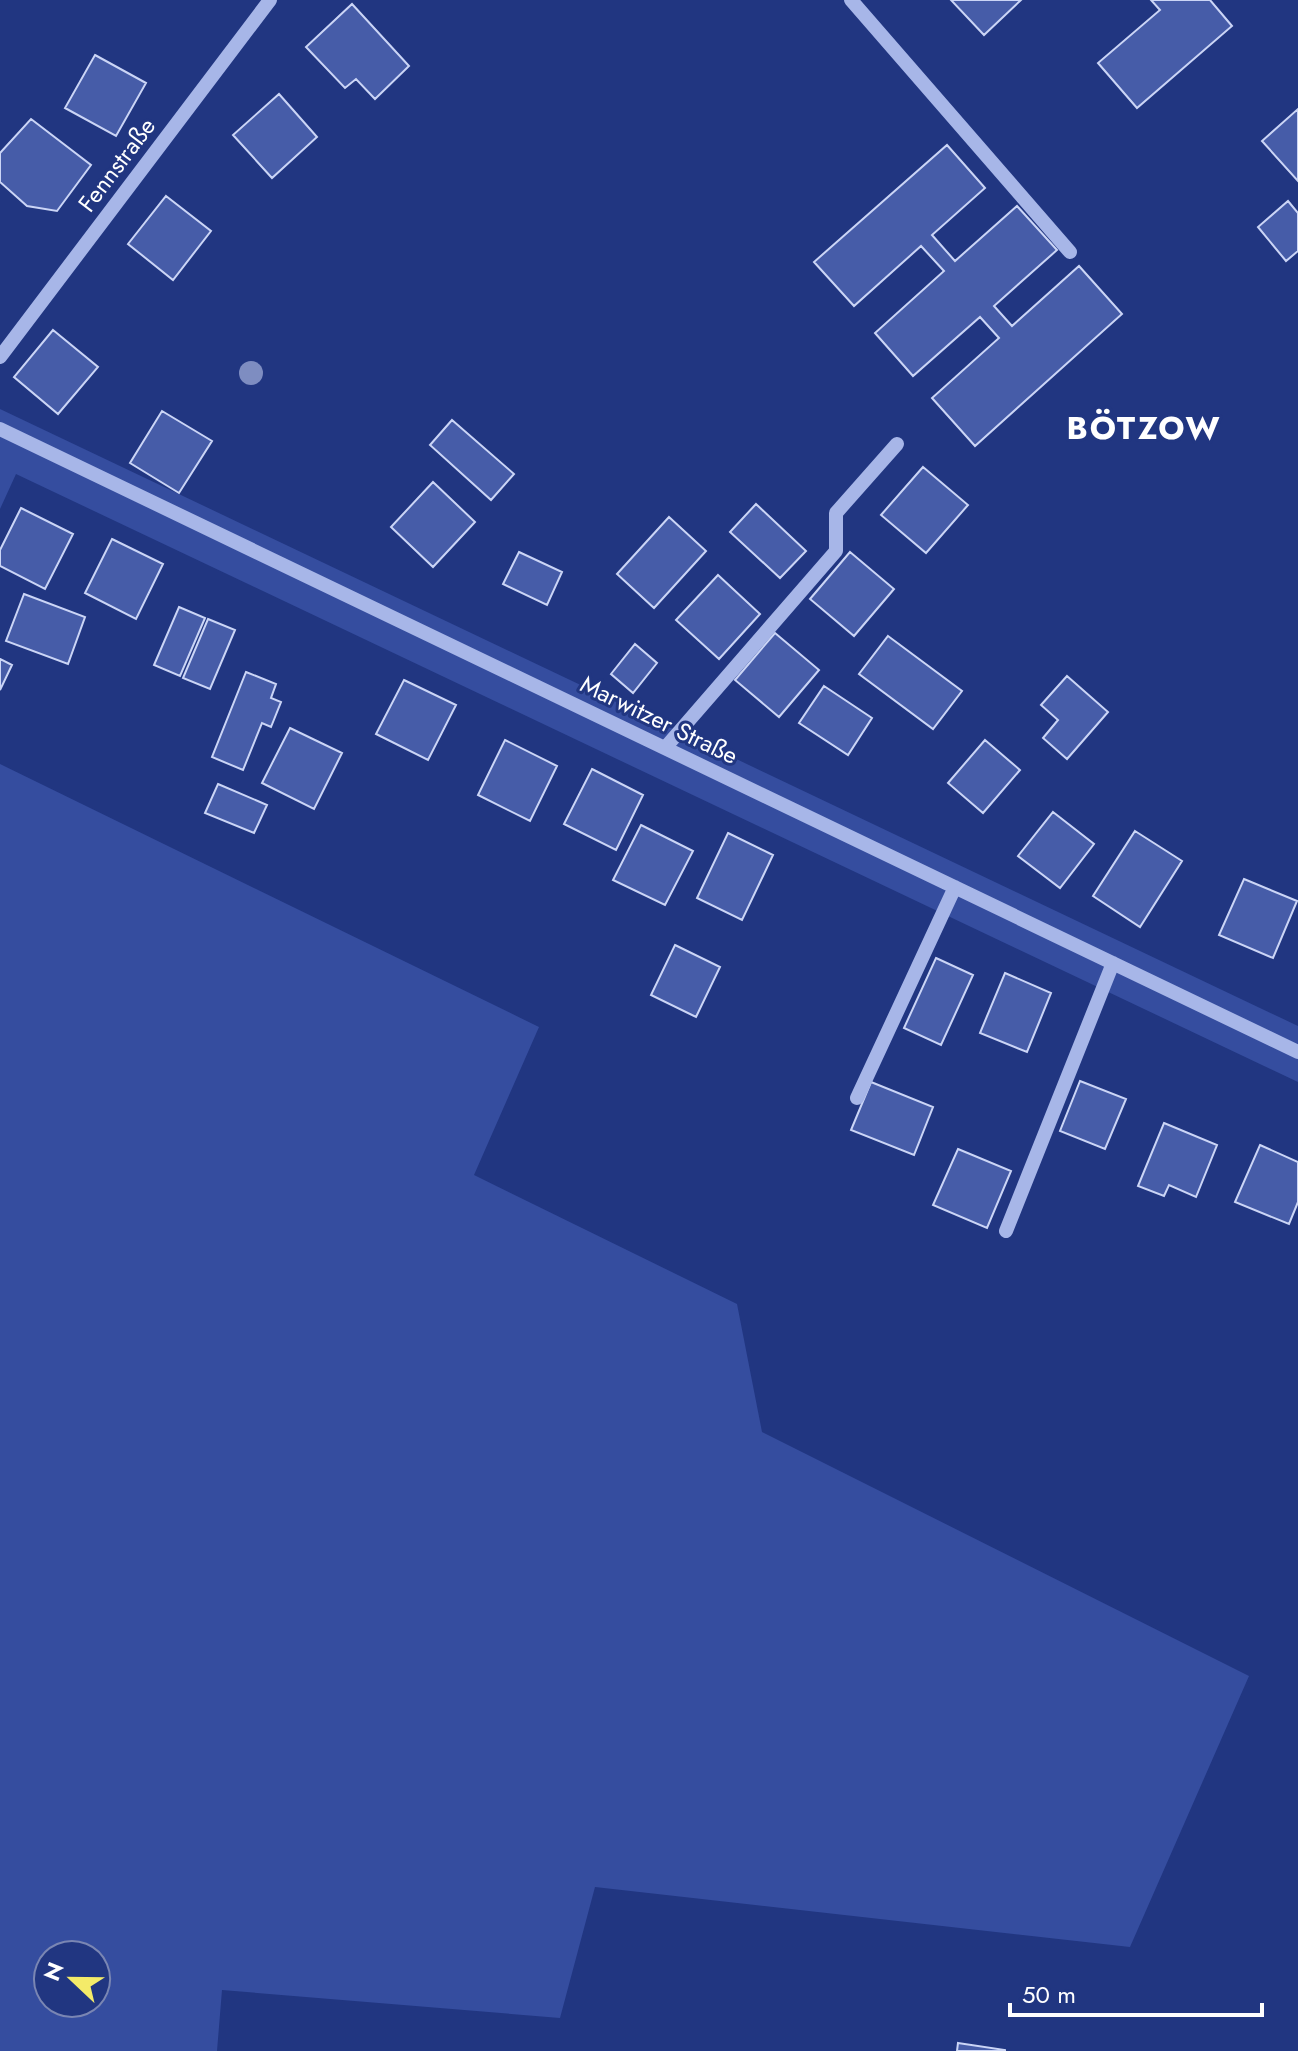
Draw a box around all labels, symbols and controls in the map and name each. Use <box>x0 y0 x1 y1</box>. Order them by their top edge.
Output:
street label: Fennstraße <box>70 110 164 219</box>
district label: BÖTZOW <box>1066 405 1222 451</box>
street label: Marwitzer Straße <box>575 666 744 773</box>
north arrow <box>32 1939 112 2019</box>
text: N <box>35 1957 72 1986</box>
scale bar <box>1010 1967 1262 2017</box>
text: 50 m <box>1022 1977 1076 2012</box>

